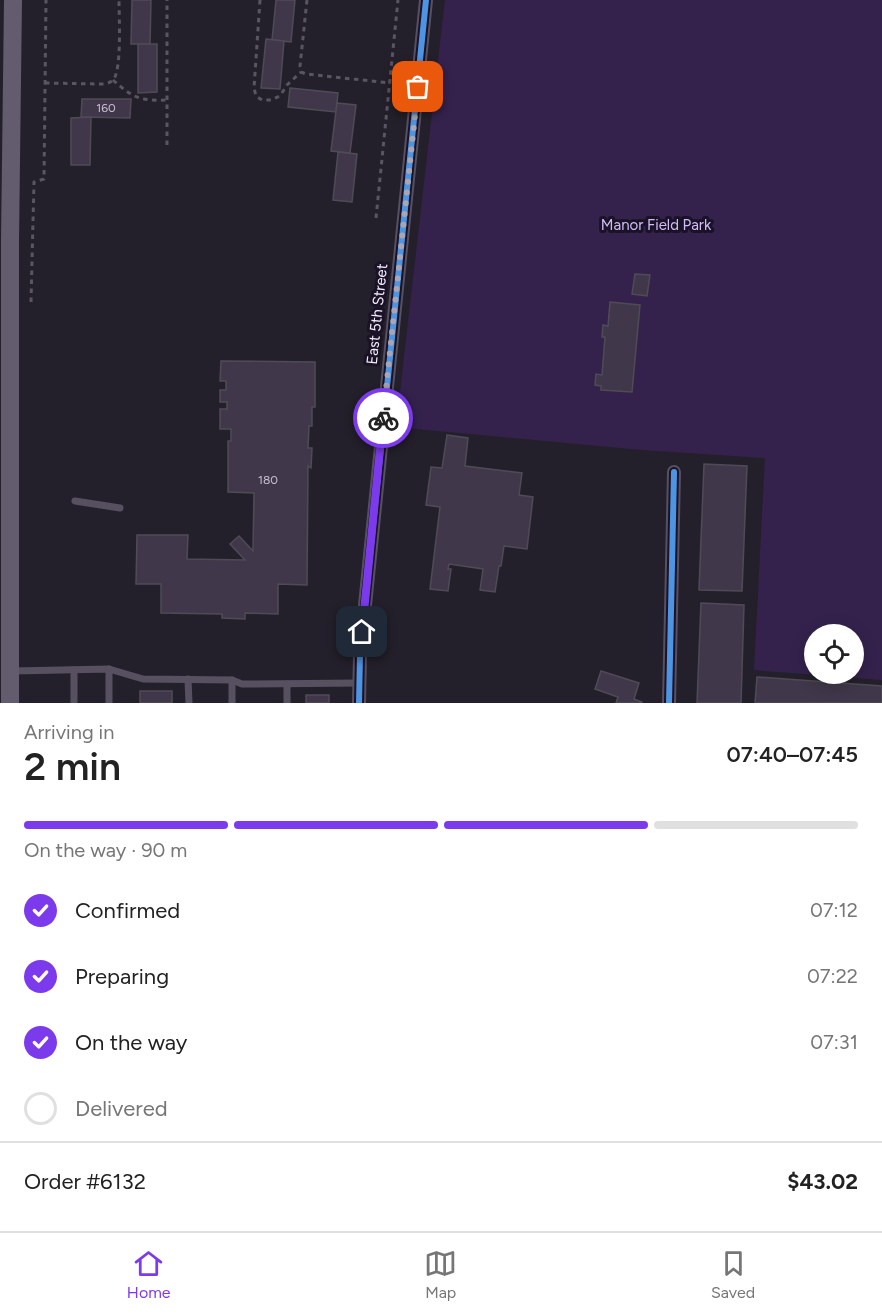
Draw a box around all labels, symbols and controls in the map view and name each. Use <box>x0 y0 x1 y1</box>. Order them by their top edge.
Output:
pin <box>392 61 443 112</box>
icon: bag <box>401 70 434 103</box>
house number: 160 <box>96 101 116 115</box>
park label: Manor Field Park <box>601 216 712 234</box>
street label: East 5th Street <box>363 262 391 365</box>
courier <box>353 388 413 448</box>
icon: bike <box>367 402 400 435</box>
house number: 180 <box>258 473 278 487</box>
pin <box>336 606 387 657</box>
icon: home <box>345 615 378 648</box>
map controls <box>804 624 864 684</box>
button: locate <box>804 624 864 684</box>
text: Arriving in <box>24 720 114 744</box>
text: 07:40–07:45 <box>726 741 858 768</box>
text: 2 min <box>24 743 121 790</box>
text: On the way · 90 m <box>24 838 187 862</box>
icon: check <box>24 894 57 927</box>
text: Confirmed <box>75 897 180 924</box>
text: 07:12 <box>810 898 858 922</box>
icon: check <box>24 960 57 993</box>
text: Preparing <box>75 963 169 990</box>
text: 07:22 <box>807 964 858 988</box>
icon: check <box>24 1026 57 1059</box>
text: On the way <box>75 1029 187 1056</box>
text: 07:31 <box>810 1030 858 1054</box>
text: Delivered <box>75 1095 168 1122</box>
text: Order #6132 <box>24 1168 146 1195</box>
text: $43.02 <box>787 1168 858 1195</box>
tab: Home <box>127 1247 171 1302</box>
tab: Map <box>424 1247 457 1302</box>
tab: Saved <box>711 1247 755 1302</box>

